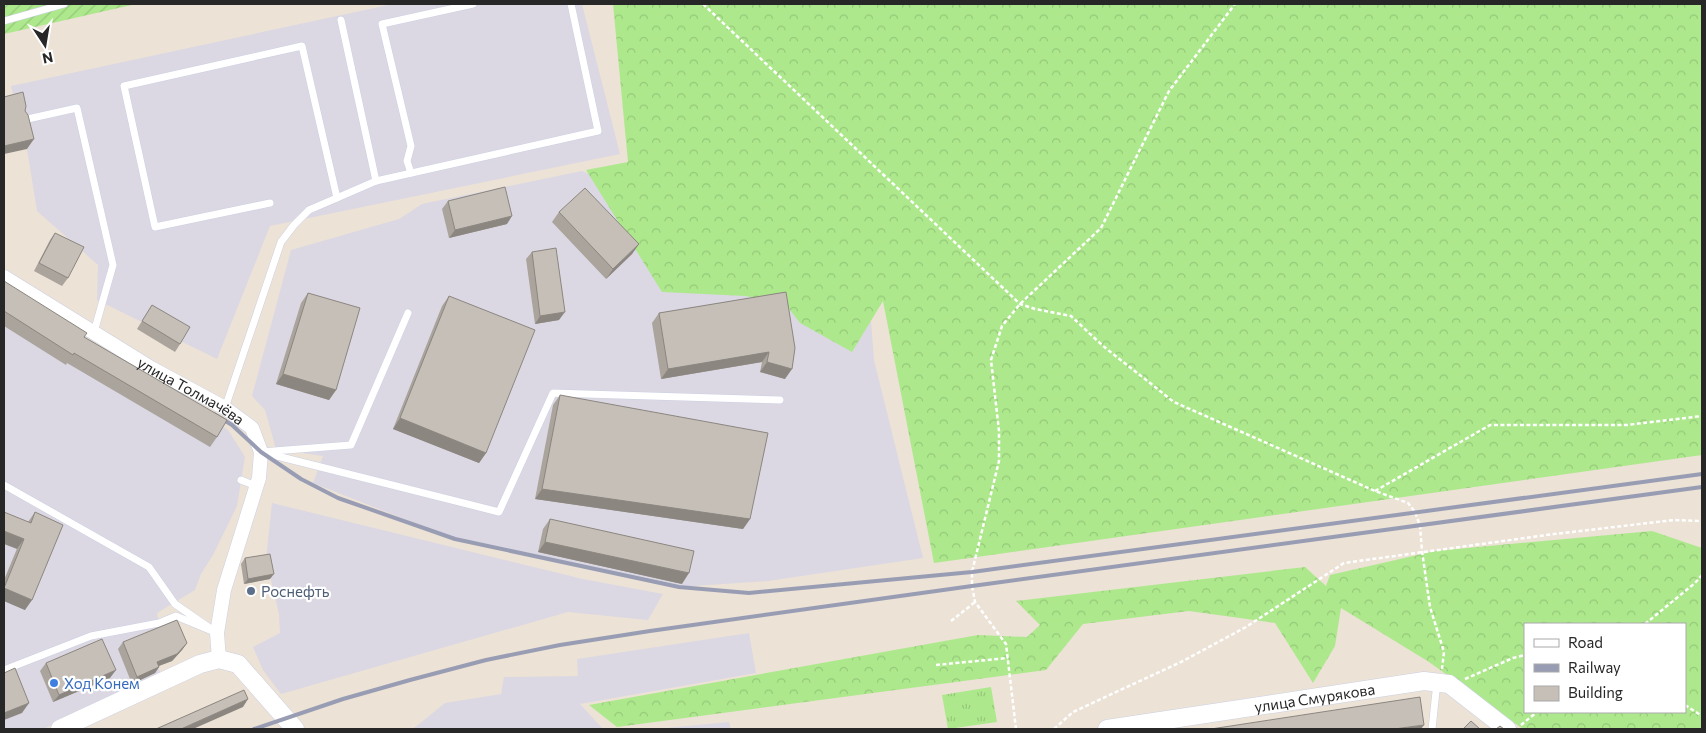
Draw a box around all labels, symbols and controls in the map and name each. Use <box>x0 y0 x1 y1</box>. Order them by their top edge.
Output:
north arrow <box>20 20 70 70</box>
text: N <box>41 49 55 68</box>
street label: улица Толмачёва <box>134 353 248 428</box>
place label: Роснефть <box>261 582 330 600</box>
marker: Роснефть <box>245 585 257 597</box>
legend <box>1524 623 1686 713</box>
text: Road <box>1568 633 1603 651</box>
text: Railway <box>1568 658 1621 676</box>
place label: Ход Конем <box>64 674 140 692</box>
marker: Ход Конем <box>48 677 60 689</box>
street label: улица Смурякова <box>1253 680 1376 716</box>
text: Building <box>1568 683 1623 701</box>

